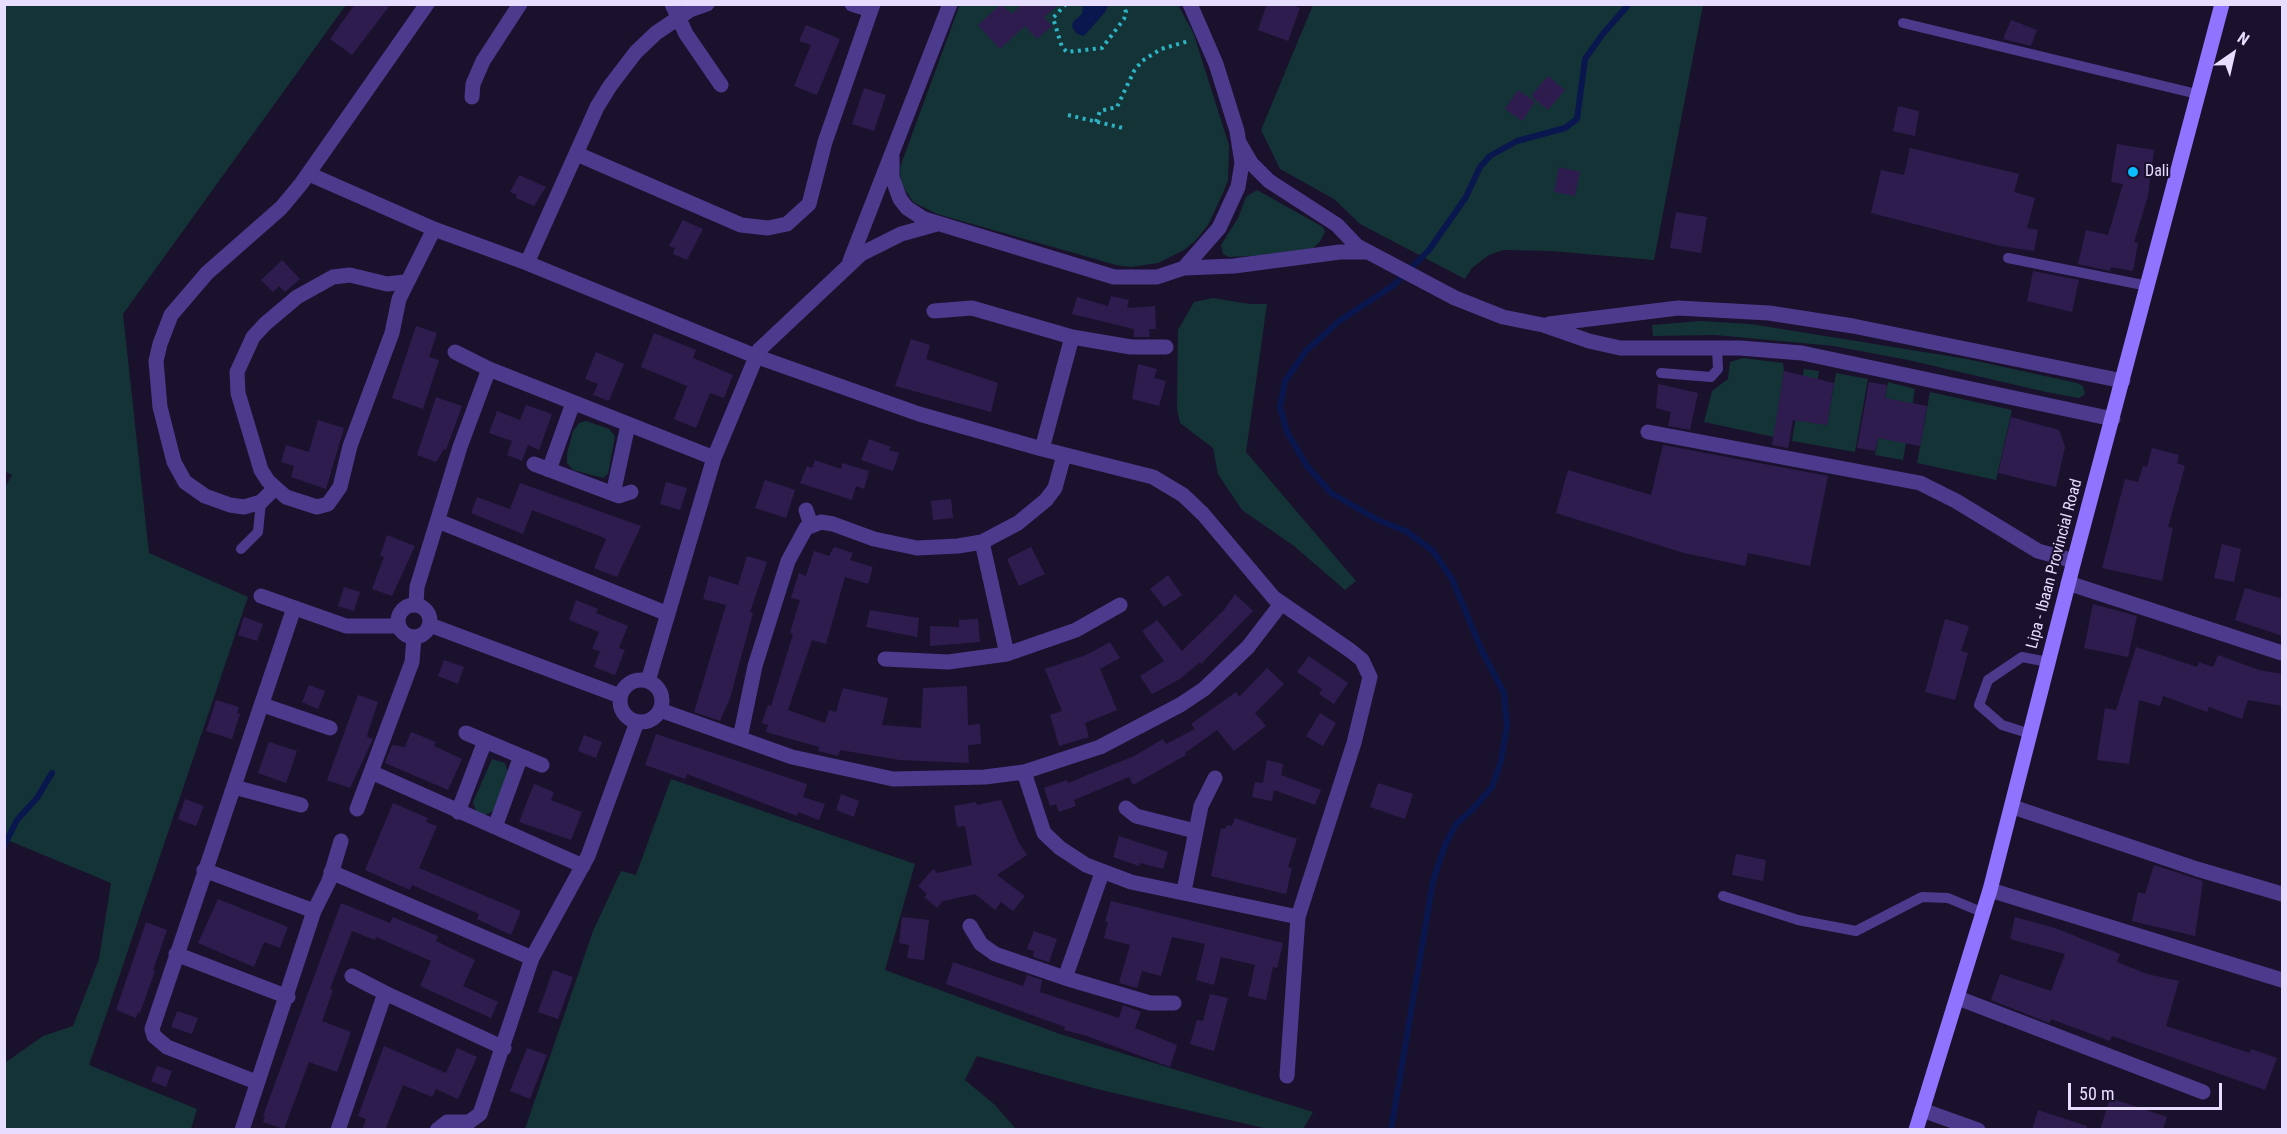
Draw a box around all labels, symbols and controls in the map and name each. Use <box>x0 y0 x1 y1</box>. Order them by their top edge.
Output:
north arrow <box>2203 24 2263 84</box>
text: N <box>2234 28 2253 49</box>
place label: Dali <box>2145 162 2169 182</box>
marker: Dali <box>2126 165 2140 179</box>
street label: Lipa - Ibaan Provincial Road <box>2023 477 2087 651</box>
scale bar <box>2071 1071 2226 1109</box>
text: 50 m <box>2079 1083 2114 1104</box>

